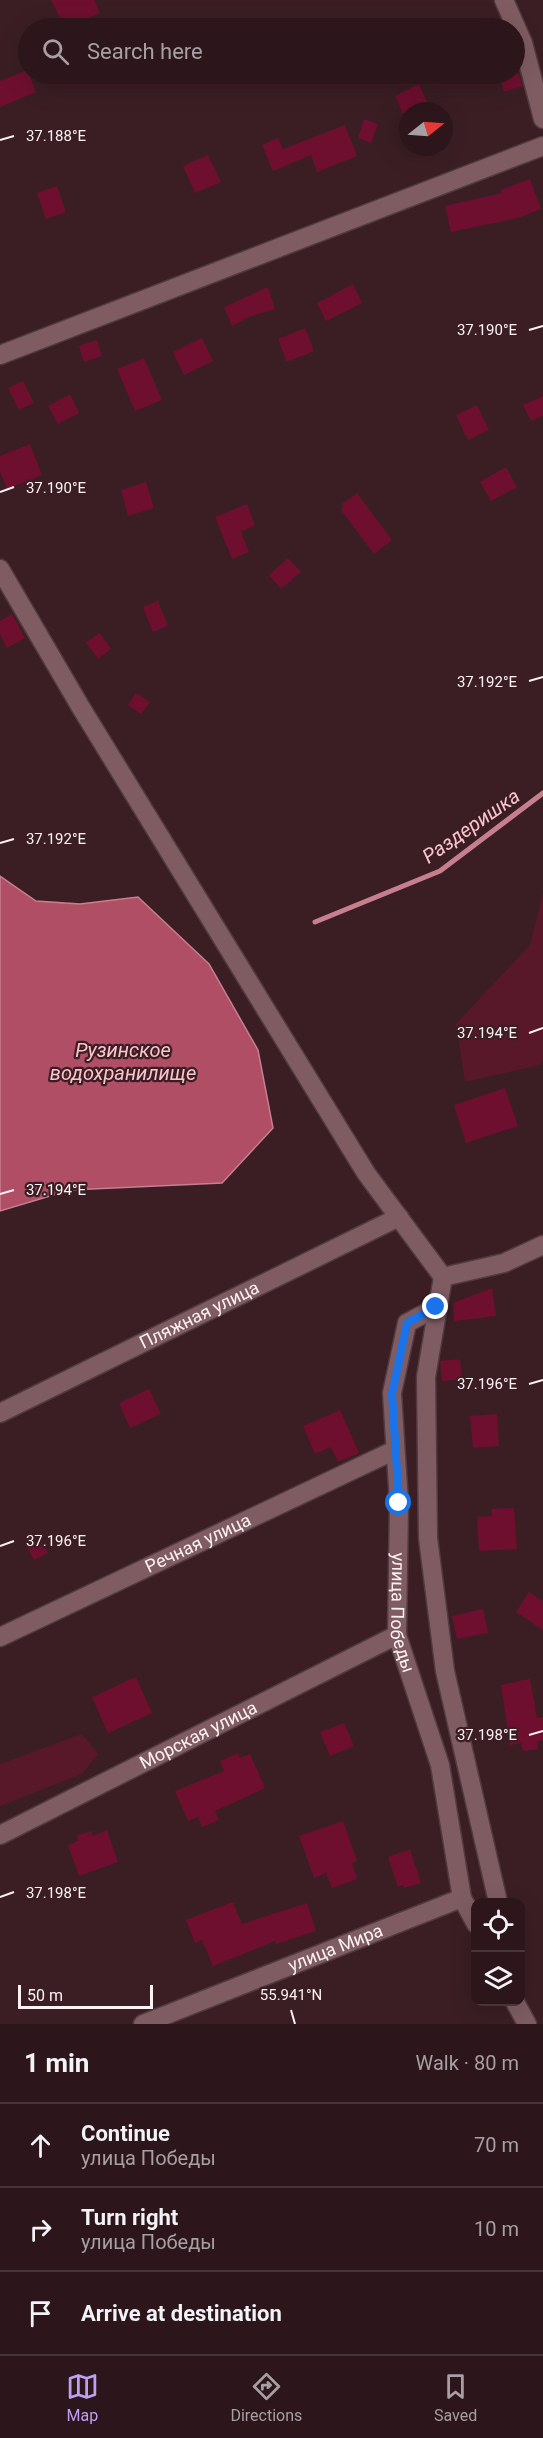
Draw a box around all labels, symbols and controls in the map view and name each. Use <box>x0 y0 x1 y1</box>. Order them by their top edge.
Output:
search box <box>18 18 525 84</box>
icon: search <box>39 35 72 68</box>
text: Search here <box>87 39 203 64</box>
north arrow <box>399 102 453 156</box>
text: 37.188°E <box>26 127 87 145</box>
text: 37.190°E <box>457 321 518 339</box>
text: 37.190°E <box>26 479 87 497</box>
text: 37.192°E <box>457 673 518 691</box>
water label: Раздеришка <box>418 784 524 868</box>
text: 37.192°E <box>26 830 87 848</box>
text: 37.194°E <box>457 1024 518 1042</box>
water label: Рузинское водохранилище <box>50 1038 196 1085</box>
text: 37.194°E <box>26 1181 87 1199</box>
street label: Пляжная улица <box>136 1276 262 1353</box>
route end <box>422 1293 448 1319</box>
text: 37.196°E <box>457 1375 518 1393</box>
route start <box>385 1489 411 1515</box>
street label: Речная улица <box>141 1509 254 1577</box>
text: 37.196°E <box>26 1532 87 1550</box>
street label: улица Победы <box>387 1552 420 1675</box>
street label: Морская улица <box>136 1696 260 1773</box>
text: 37.198°E <box>457 1726 518 1744</box>
text: 37.198°E <box>26 1884 87 1902</box>
map controls <box>471 1898 525 2006</box>
button: locate <box>471 1898 525 1952</box>
street label: улица Мира <box>285 1919 386 1976</box>
button: layers <box>471 1952 525 2006</box>
scale bar <box>18 1982 153 2010</box>
text: 50 m <box>27 1986 63 2005</box>
text: 55.941°N <box>260 1986 322 2004</box>
text: 1 min <box>24 2048 89 2078</box>
text: Walk · 80 m <box>416 2051 519 2075</box>
text: Continue <box>81 2121 170 2146</box>
icon: ahead <box>24 2129 57 2162</box>
text: 70 m <box>474 2133 519 2157</box>
text: улица Победы <box>81 2146 216 2170</box>
text: Turn right <box>81 2205 178 2230</box>
icon: right <box>24 2213 57 2246</box>
text: 10 m <box>474 2217 519 2241</box>
text: улица Победы <box>81 2230 216 2254</box>
icon: arrive <box>24 2297 57 2330</box>
text: Arrive at destination <box>81 2301 282 2326</box>
tab: Map <box>66 2370 99 2425</box>
tab: Directions <box>230 2370 302 2425</box>
tab: Saved <box>434 2370 477 2425</box>

